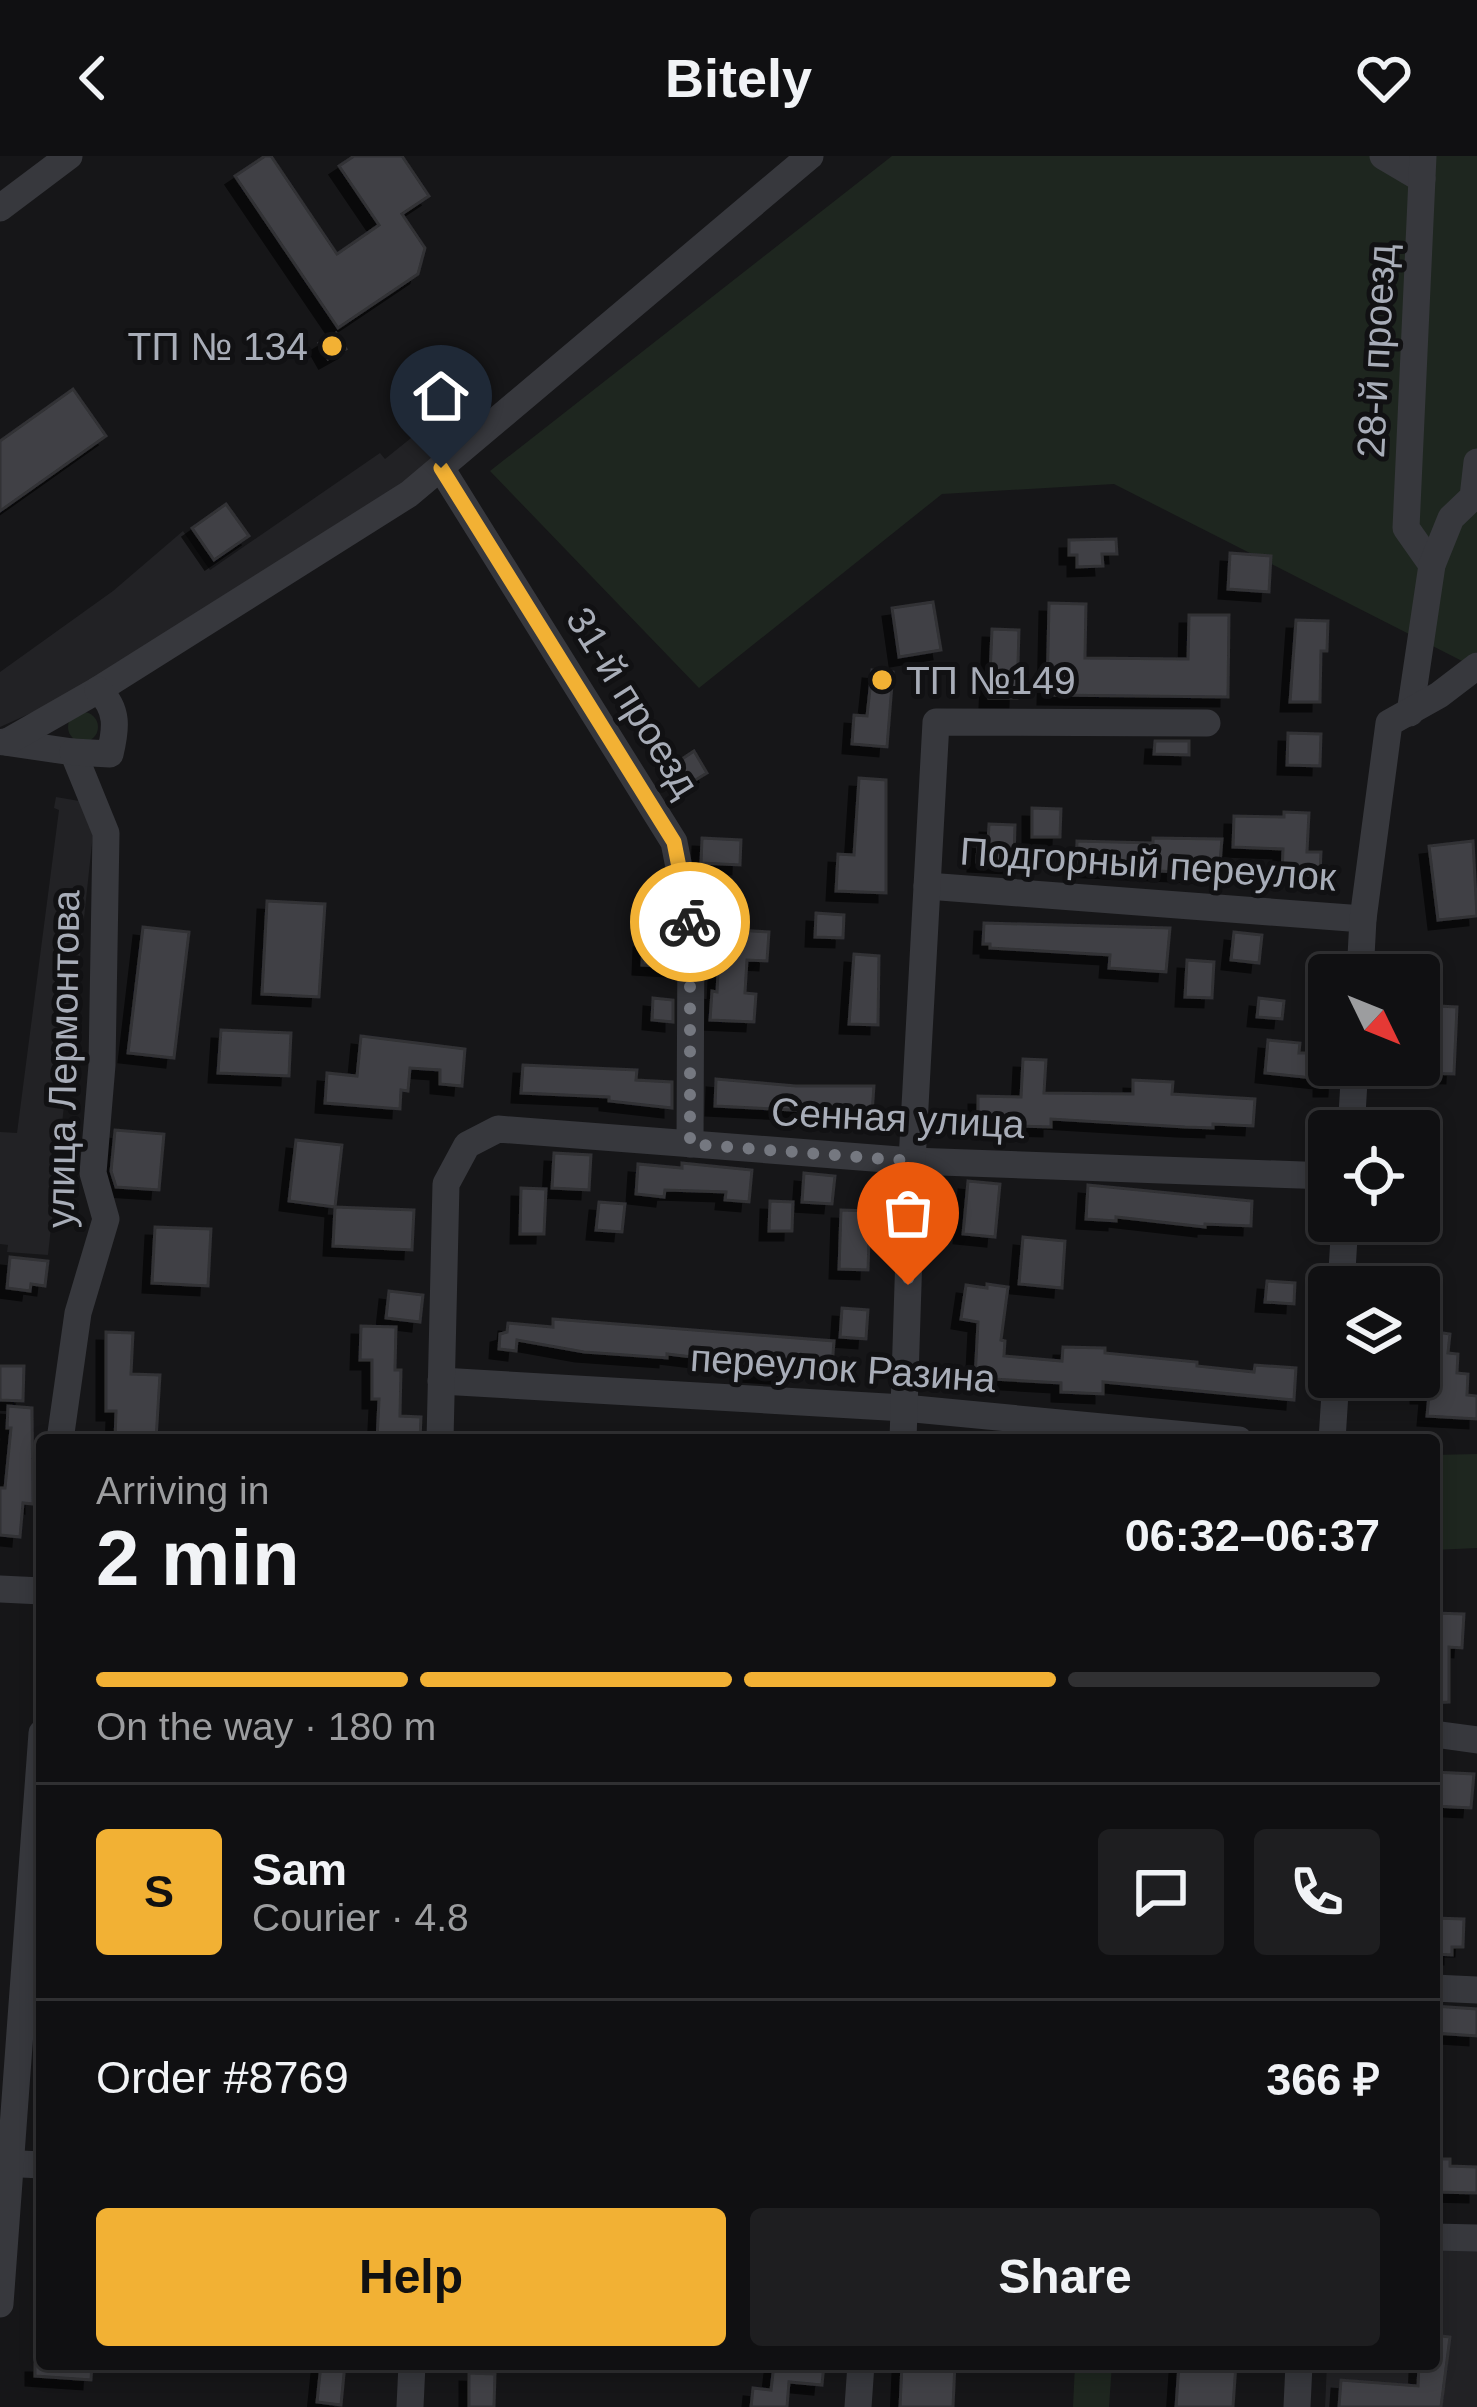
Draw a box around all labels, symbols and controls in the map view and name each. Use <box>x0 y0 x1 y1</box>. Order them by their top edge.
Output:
icon: back <box>60 45 126 111</box>
icon: heart <box>1351 45 1417 111</box>
text: Bitely <box>665 48 812 108</box>
street label: 28-й проезд <box>1349 243 1403 459</box>
place label: ТП № 134 <box>128 325 308 368</box>
marker: ТП № 134 <box>319 333 345 359</box>
pin <box>390 345 492 468</box>
icon: home <box>408 363 474 429</box>
street label: 31-й проезд <box>558 600 708 804</box>
place label: ТП №149 <box>906 659 1076 702</box>
marker: ТП №149 <box>869 667 895 693</box>
street label: Подгорный переулок <box>959 829 1338 899</box>
courier <box>630 862 750 982</box>
street label: улица Лермонтова <box>39 889 87 1228</box>
icon: bike <box>657 889 723 955</box>
north arrow <box>1308 954 1440 1086</box>
map controls <box>1308 954 1440 1398</box>
street label: Сенная улица <box>770 1090 1026 1146</box>
button: locate <box>1308 1110 1440 1242</box>
pin <box>857 1162 959 1285</box>
icon: bag <box>875 1180 941 1246</box>
button: layers <box>1308 1266 1440 1398</box>
street label: переулок Разина <box>689 1336 997 1400</box>
text: Arriving in <box>96 1469 269 1512</box>
text: 06:32–06:37 <box>1125 1510 1380 1561</box>
text: 2 min <box>96 1514 300 1602</box>
text: On the way · 180 m <box>96 1705 436 1748</box>
button: chat <box>1098 1829 1224 1955</box>
button: phone <box>1254 1829 1380 1955</box>
text: Sam <box>252 1844 347 1895</box>
text: S <box>144 1866 174 1917</box>
text: Courier · 4.8 <box>252 1896 469 1939</box>
text: Order #8769 <box>96 2052 349 2103</box>
text: 366 ₽ <box>1266 2054 1380 2105</box>
button: Help <box>96 2208 726 2346</box>
button: Share <box>750 2208 1380 2346</box>

